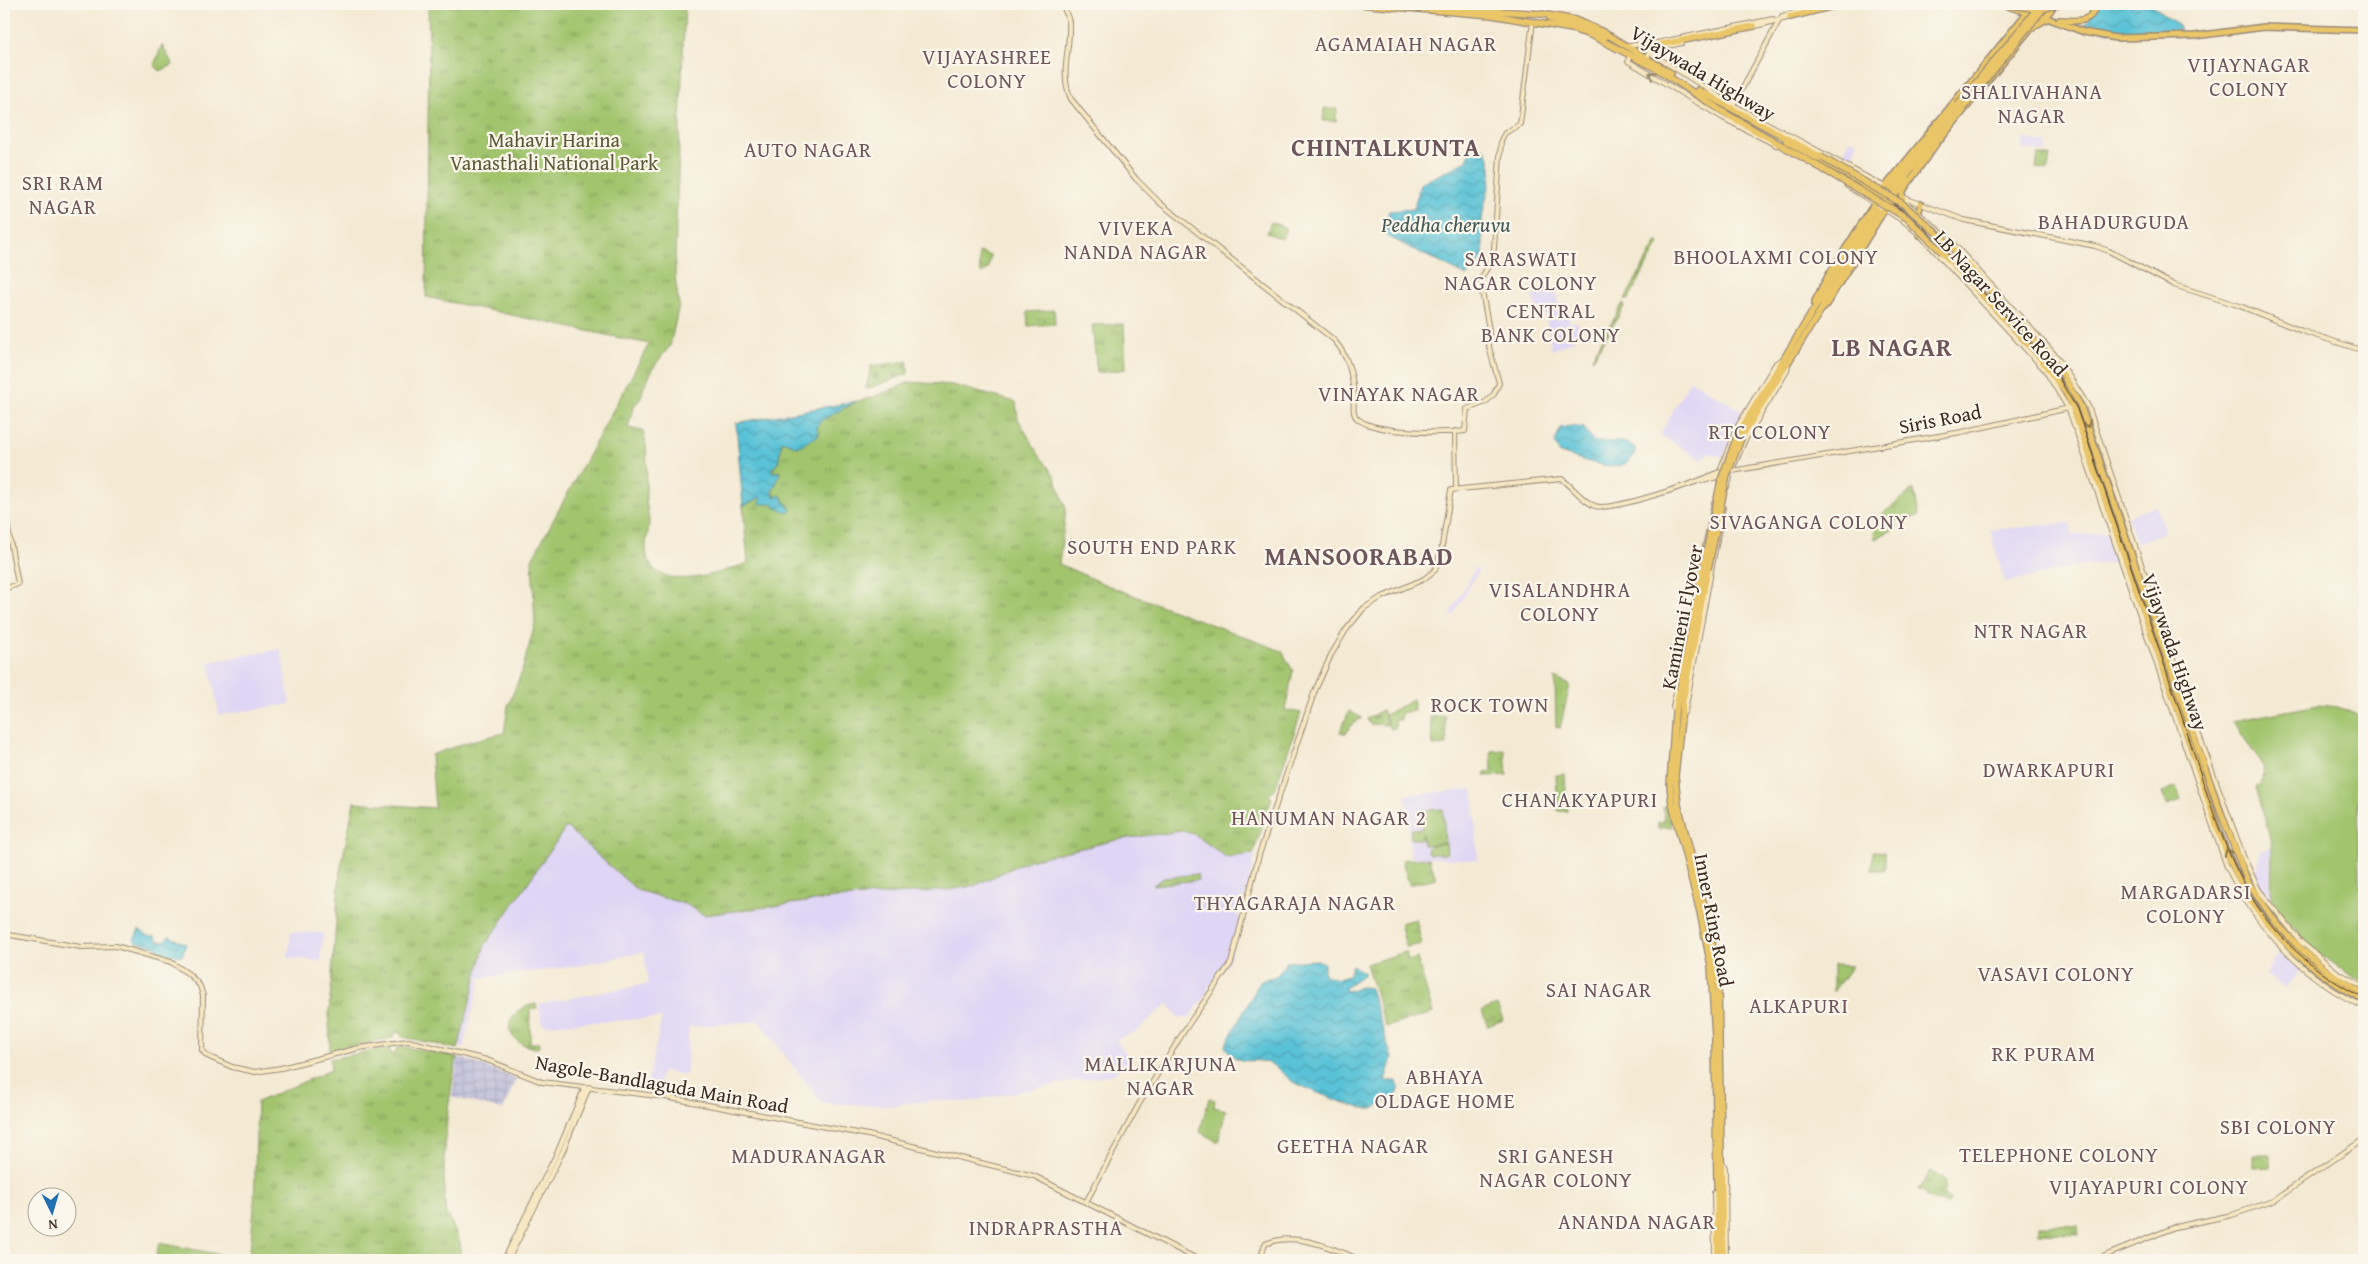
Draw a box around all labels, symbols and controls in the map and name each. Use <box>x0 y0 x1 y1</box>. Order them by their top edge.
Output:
street label: Vijaywada Highway <box>1625 18 1781 127</box>
district label: AGAMAIAH NAGAR <box>1315 28 1497 59</box>
district label: VIJAYASHREE COLONY <box>922 41 1052 96</box>
district label: VIJAYNAGAR COLONY <box>2187 49 2311 104</box>
one-way arrow <box>1649 72 1658 82</box>
district label: SHALIVAHANA NAGAR <box>1961 76 2103 131</box>
park label: Mahavir Harina Vanasthali National Park <box>450 125 659 177</box>
district label: CHINTALKUNTA <box>1291 129 1481 165</box>
district label: AUTO NAGAR <box>744 134 872 165</box>
district label: SRI RAM NAGAR <box>22 167 104 222</box>
district label: BAHADURGUDA <box>2038 206 2190 237</box>
water label: Peddha cheruvu <box>1380 209 1511 240</box>
district label: VIVEKA NANDA NAGAR <box>1064 212 1208 267</box>
street label: LB Nagar Service Road <box>1928 223 2075 382</box>
district label: BHOOLAXMI COLONY <box>1673 241 1879 272</box>
district label: SARASWATI NAGAR COLONY <box>1444 243 1598 298</box>
district label: CENTRAL BANK COLONY <box>1481 295 1621 350</box>
district label: LB NAGAR <box>1832 329 1952 365</box>
district label: VINAYAK NAGAR <box>1318 378 1480 409</box>
street label: Siris Road <box>1896 396 1984 441</box>
district label: RTC COLONY <box>1709 416 1831 447</box>
one-way arrow <box>2081 419 2091 427</box>
district label: SIVAGANGA COLONY <box>1710 506 1908 537</box>
district label: SOUTH END PARK <box>1067 531 1237 562</box>
district label: MANSOORABAD <box>1265 538 1453 574</box>
street label: Kamineni Flyover <box>1653 542 1710 692</box>
street label: Vijaywada Highway <box>2135 569 2216 734</box>
district label: VISALANDHRA COLONY <box>1489 574 1631 629</box>
district label: NTR NAGAR <box>1974 615 2088 646</box>
district label: ROCK TOWN <box>1431 689 1549 720</box>
district label: DWARKAPURI <box>1983 754 2115 785</box>
district label: CHANAKYAPURI <box>1502 784 1658 815</box>
district label: HANUMAN NAGAR 2 <box>1231 802 1427 833</box>
one-way arrow <box>2224 848 2234 857</box>
street label: Inner Ring Road <box>1687 851 1742 989</box>
district label: MARGADARSI COLONY <box>2121 876 2251 931</box>
district label: THYAGARAJA NAGAR <box>1194 887 1396 918</box>
district label: VASAVI COLONY <box>1977 958 2135 989</box>
district label: SAI NAGAR <box>1546 974 1652 1005</box>
district label: ALKAPURI <box>1749 990 1849 1021</box>
district label: RK PURAM <box>1992 1038 2096 1069</box>
street label: Nagole-Bandlaguda Main Road <box>533 1047 791 1120</box>
district label: MALLIKARJUNA NAGAR <box>1084 1048 1238 1103</box>
district label: ABHAYA OLDAGE HOME <box>1375 1061 1515 1116</box>
district label: SBI COLONY <box>2220 1111 2336 1142</box>
district label: GEETHA NAGAR <box>1277 1130 1429 1161</box>
district label: TELEPHONE COLONY <box>1959 1139 2159 1170</box>
district label: MADURANAGAR <box>731 1140 887 1171</box>
district label: SRI GANESH NAGAR COLONY <box>1479 1140 1633 1195</box>
district label: VIJAYAPURI COLONY <box>2049 1171 2249 1202</box>
north arrow <box>28 1186 78 1236</box>
district label: ANANDA NAGAR <box>1558 1206 1716 1237</box>
district label: INDRAPRASTHA <box>969 1212 1123 1243</box>
text: N <box>47 1215 59 1235</box>

